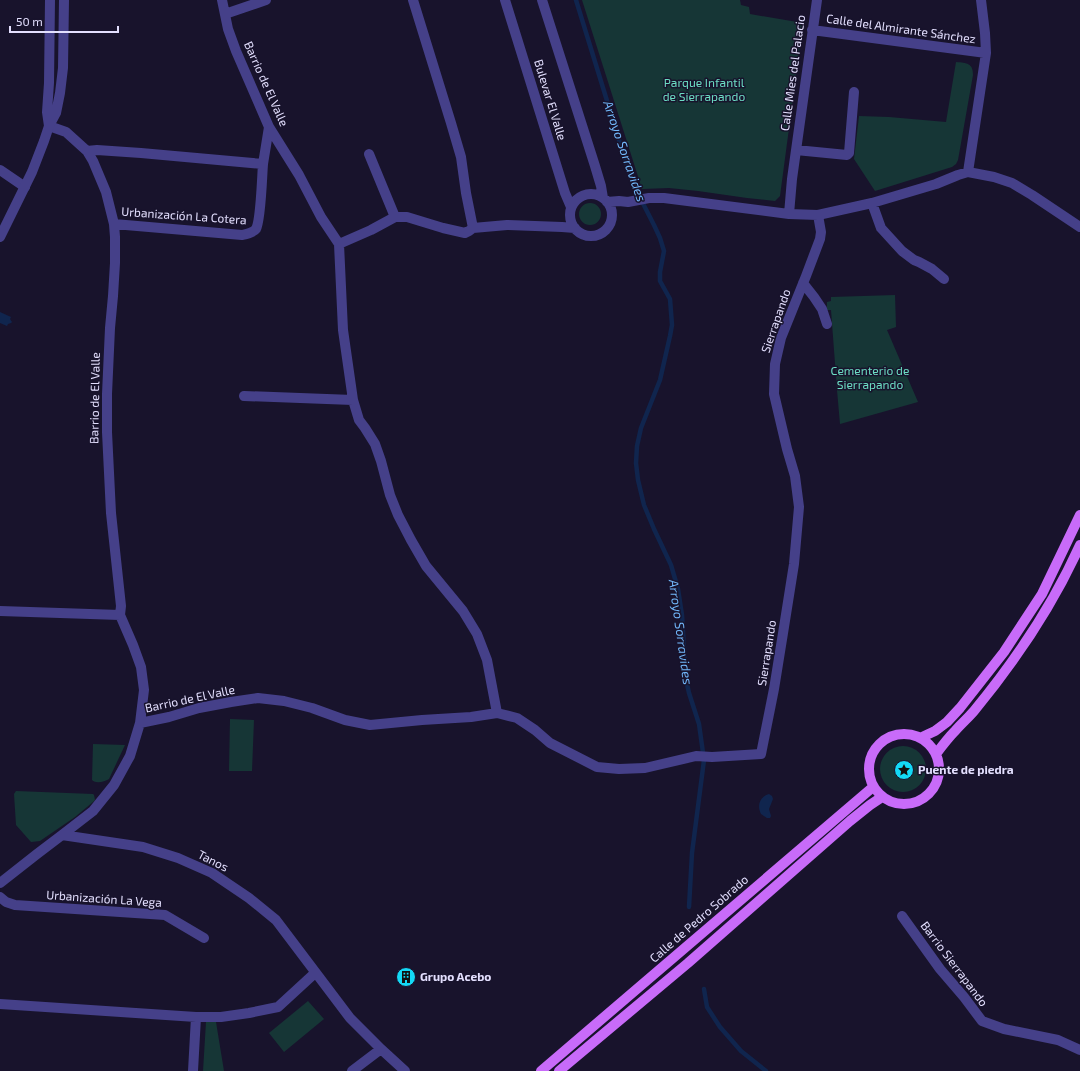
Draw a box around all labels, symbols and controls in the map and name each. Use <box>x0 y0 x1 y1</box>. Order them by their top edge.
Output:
scale bar <box>10 8 118 34</box>
street label: Calle del Almirante Sánchez <box>825 11 977 45</box>
text: 50 m <box>16 14 43 28</box>
street label: Calle Mies del Palacio <box>777 14 807 132</box>
street label: Barrio de El Valle <box>242 39 292 128</box>
street label: Bulevar El Valle <box>532 58 570 142</box>
park label: Parque Infantil de Sierrapando <box>663 75 745 103</box>
water label: Arroyo Sorravides <box>600 97 650 204</box>
street label: Urbanización La Cotera <box>121 204 247 226</box>
street label: Sierrapando <box>758 287 793 354</box>
street label: Barrio de El Valle <box>86 352 102 444</box>
park label: Cementerio de Sierrapando <box>831 363 909 391</box>
water label: Arroyo Sorravides <box>666 577 696 686</box>
street label: Sierrapando <box>754 619 778 687</box>
street label: Barrio de El Valle <box>144 682 236 714</box>
place icon: Puente de piedra <box>893 759 915 781</box>
place label: Puente de piedra <box>918 762 1014 776</box>
street label: Tanos <box>196 847 231 874</box>
street label: Calle de Pedro Sobrado <box>646 872 750 965</box>
street label: Urbanización La Vega <box>46 887 162 909</box>
street label: Barrio Sierrapando <box>918 918 991 1009</box>
building icon: Grupo Acebo <box>395 966 417 988</box>
place label: Grupo Acebo <box>420 969 491 983</box>

